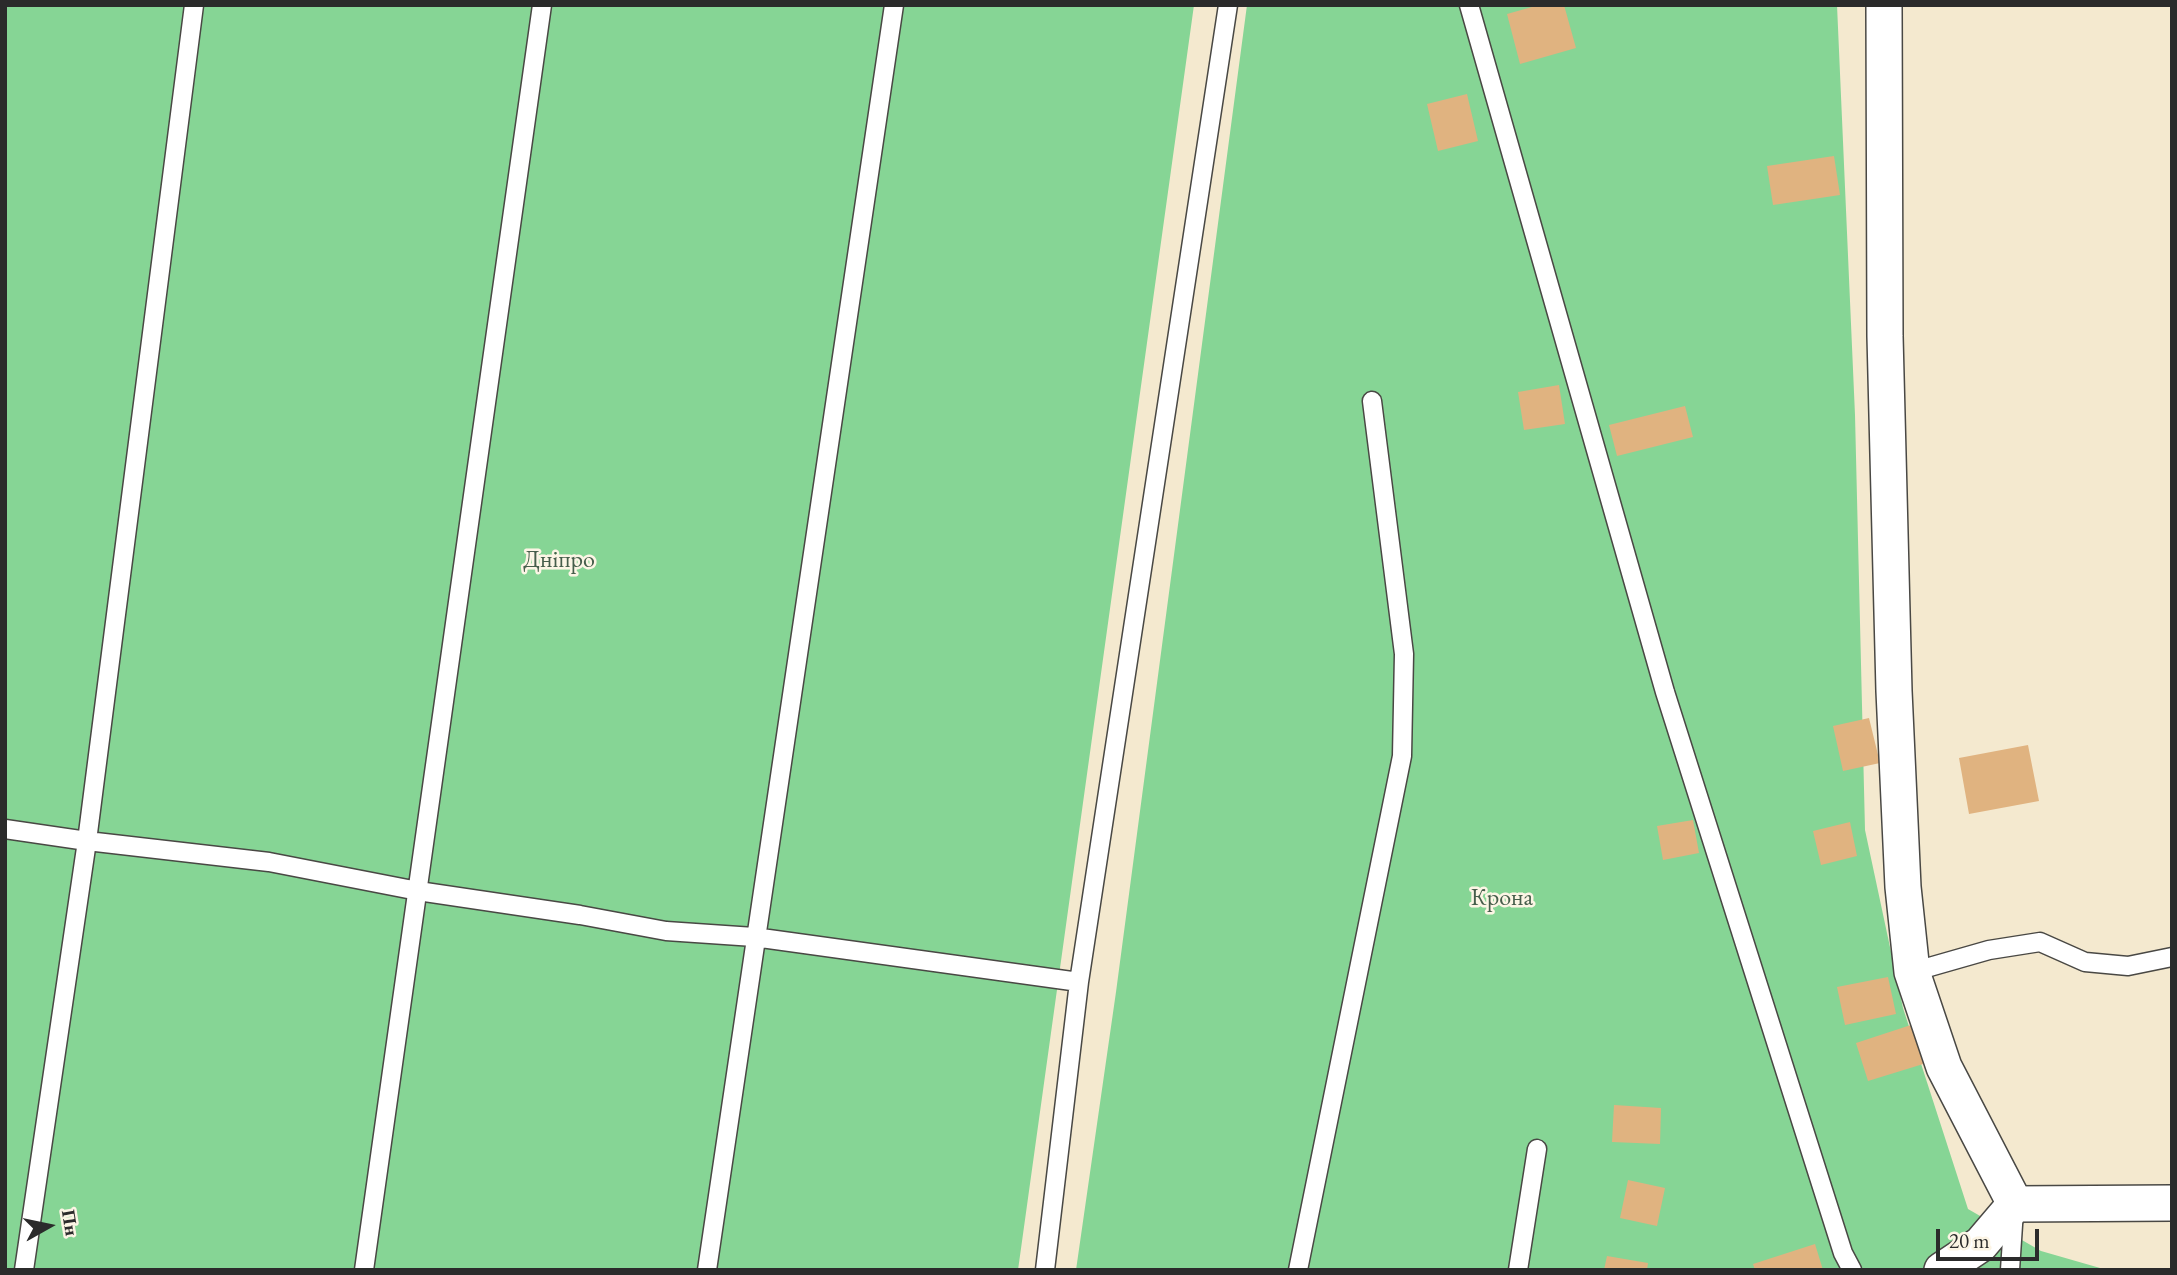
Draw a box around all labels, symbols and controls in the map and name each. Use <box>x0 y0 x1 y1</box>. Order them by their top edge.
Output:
park label: Дніпро <box>523 546 595 574</box>
park label: Крона <box>1471 884 1533 912</box>
north arrow <box>14 1191 84 1261</box>
text: Пн <box>56 1208 85 1237</box>
scale bar <box>1939 1216 2042 1260</box>
text: 20 m <box>1949 1227 1990 1254</box>

